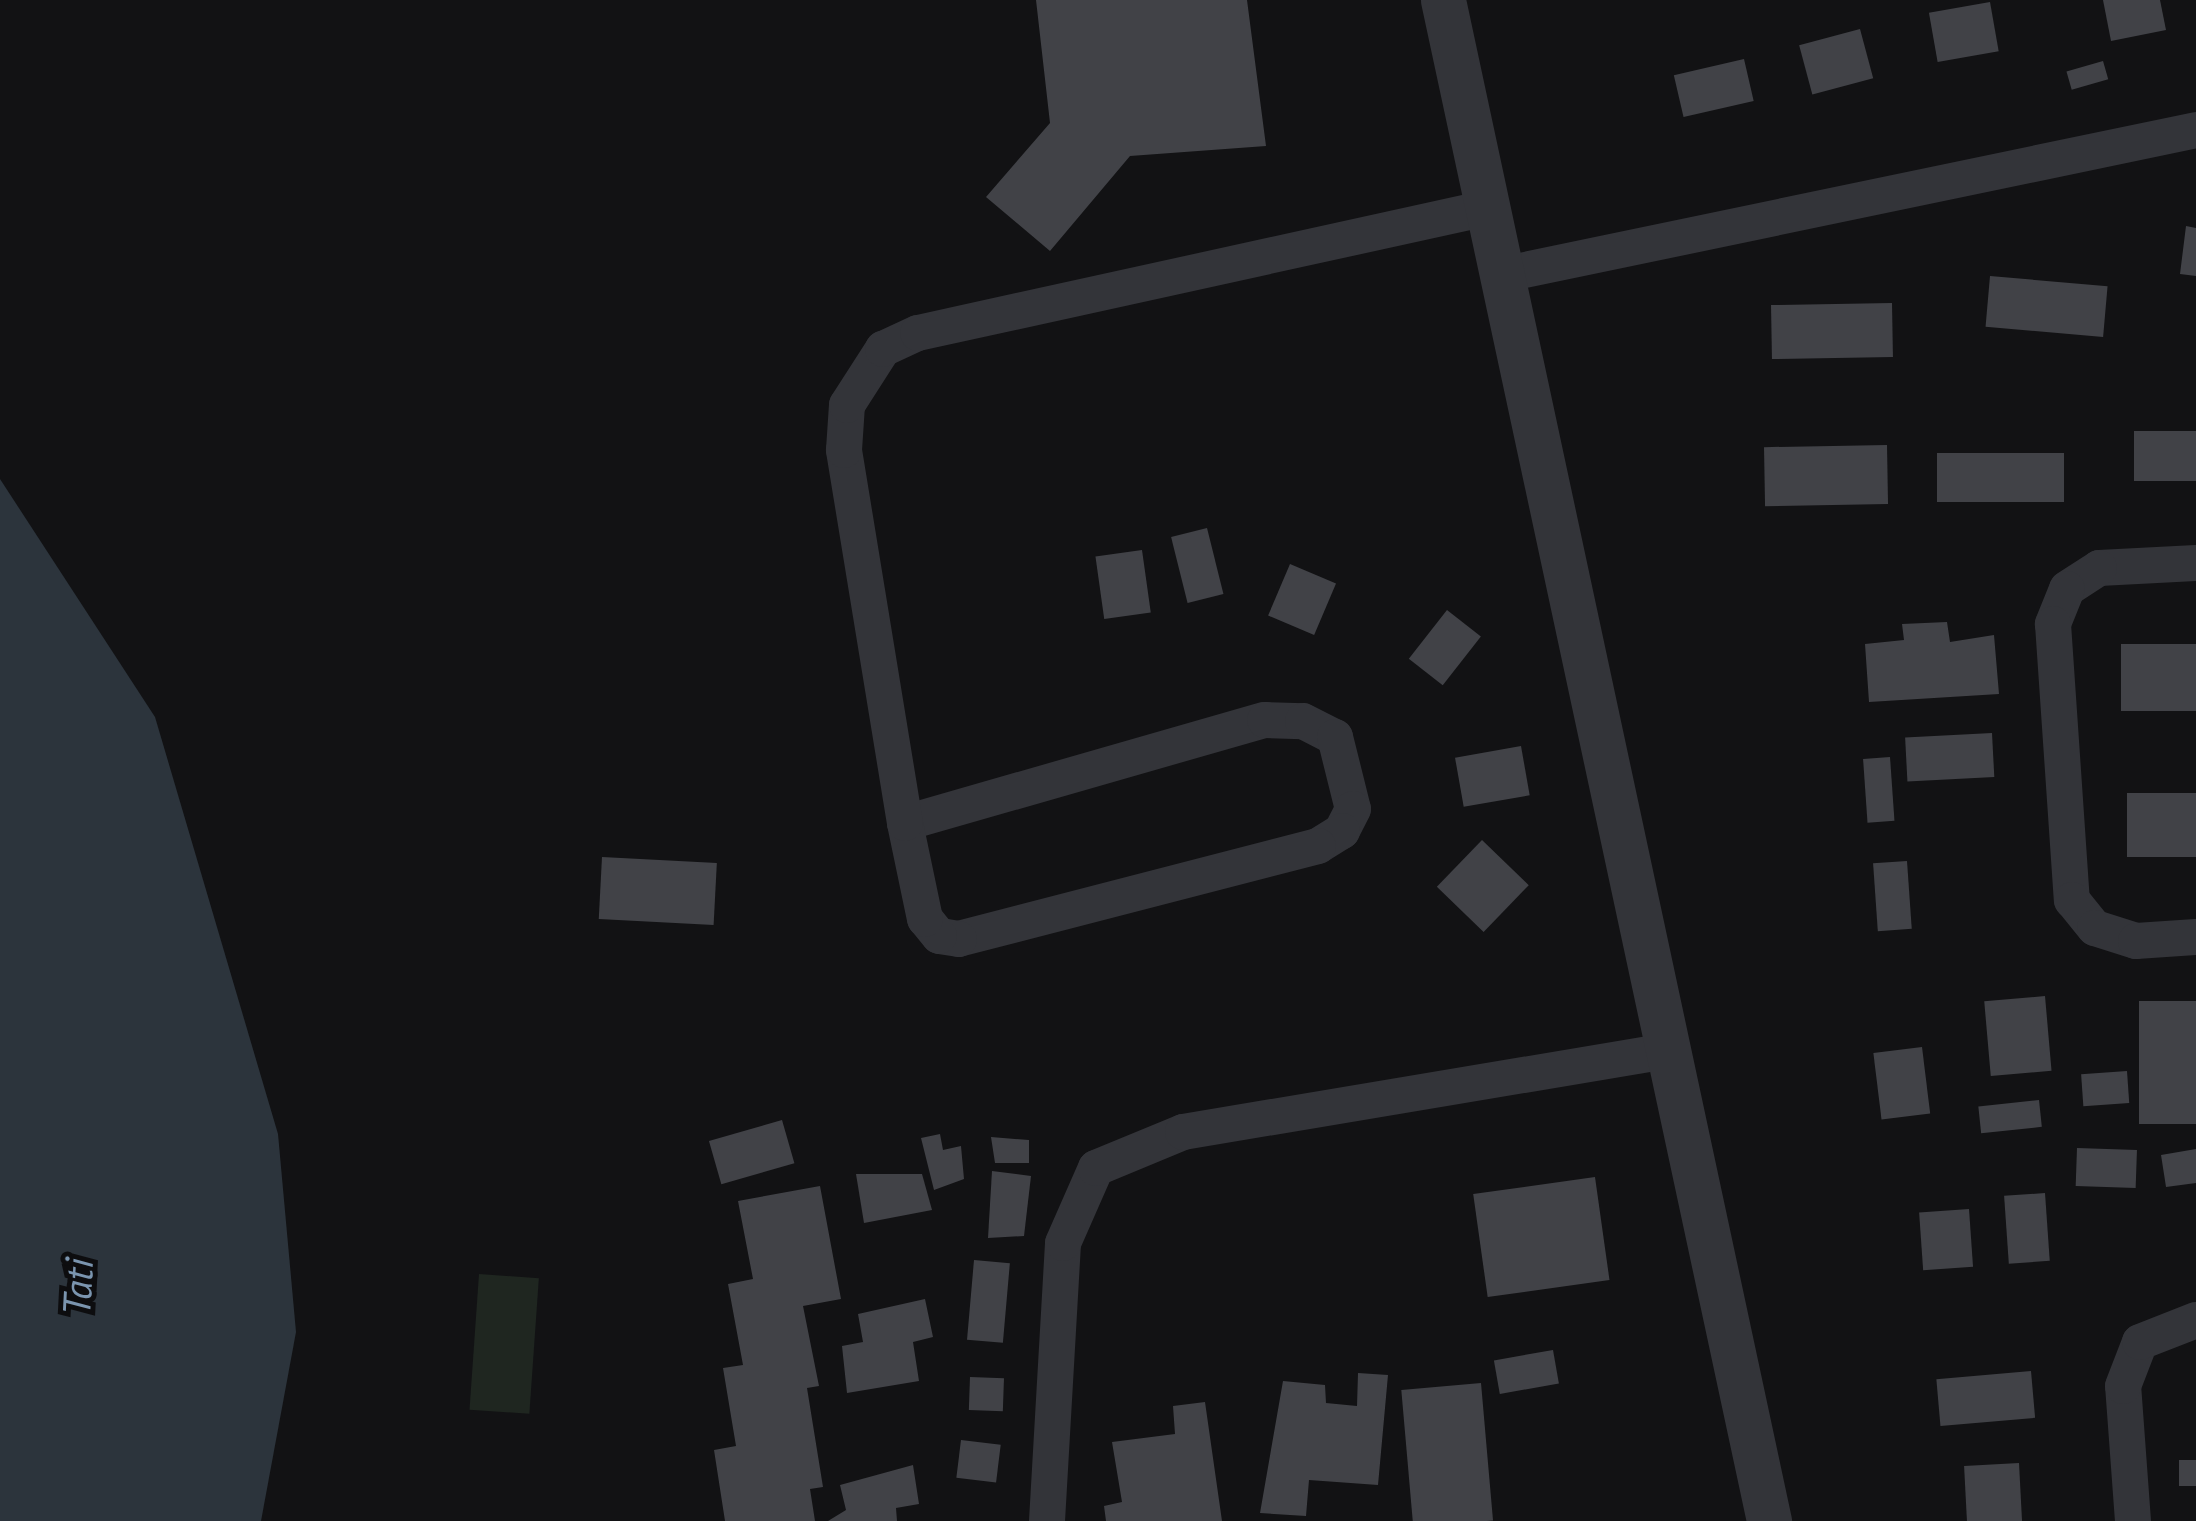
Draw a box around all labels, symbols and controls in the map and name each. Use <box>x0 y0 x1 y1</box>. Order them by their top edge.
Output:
water label: Tati <box>53 1257 103 1317</box>

